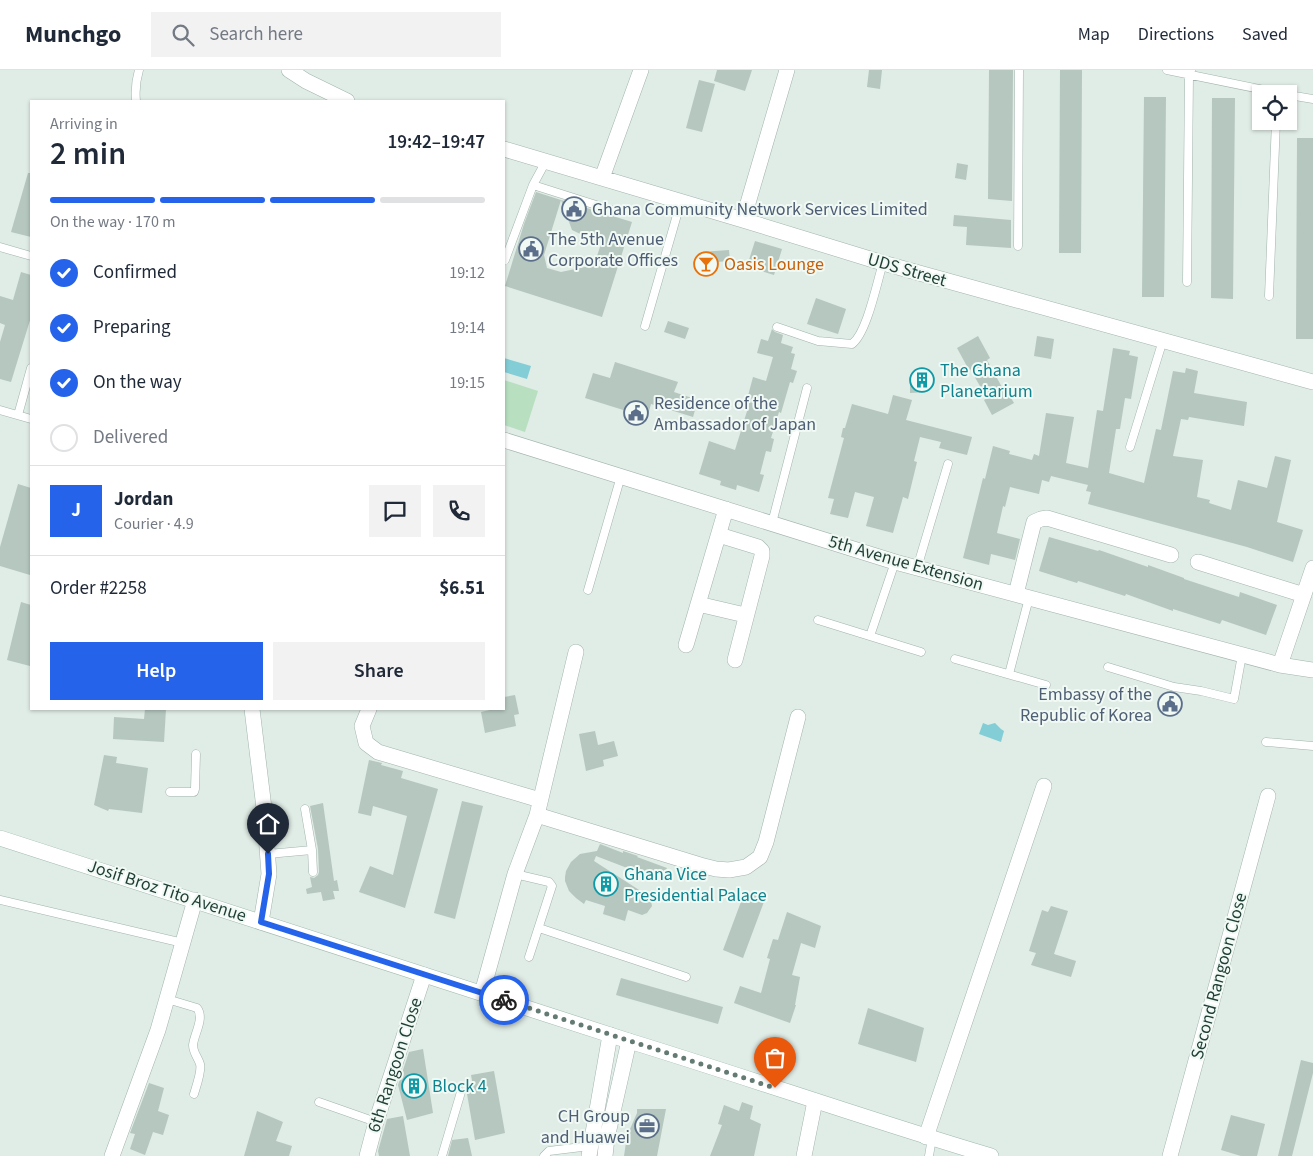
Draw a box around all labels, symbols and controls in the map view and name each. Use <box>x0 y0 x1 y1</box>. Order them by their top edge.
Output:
search box <box>151 12 501 57</box>
text: Munchgo <box>25 17 121 52</box>
icon: search <box>169 21 197 49</box>
text: Search here <box>209 21 303 48</box>
text: Map <box>1078 22 1110 47</box>
text: Directions <box>1138 22 1214 47</box>
text: Saved <box>1242 22 1288 47</box>
map controls <box>1252 85 1297 130</box>
button: locate <box>1252 85 1297 130</box>
text: Arriving in <box>50 113 118 135</box>
text: 19:42–19:47 <box>387 129 485 156</box>
text: 2 min <box>50 131 126 177</box>
public building icon: Ghana Community Network Services Limited <box>561 196 587 222</box>
place label: Ghana Community Network Services Limited <box>592 197 928 222</box>
text: On the way · 170 m <box>50 211 175 233</box>
place label: The 5th Avenue Corporate Offices <box>548 227 678 273</box>
public building icon: The 5th Avenue Corporate Offices <box>518 236 544 262</box>
street label: UDS Street <box>865 247 949 293</box>
bar icon: Oasis Lounge <box>693 251 719 277</box>
place label: Oasis Lounge <box>724 252 824 277</box>
icon: check <box>50 259 78 287</box>
text: Confirmed <box>93 259 177 286</box>
text: 19:12 <box>449 262 485 284</box>
icon: check <box>50 314 78 342</box>
text: Preparing <box>93 314 171 341</box>
text: 19:14 <box>449 317 485 339</box>
place label: The Ghana Planetarium <box>940 358 1033 404</box>
building icon: The Ghana Planetarium <box>909 367 935 393</box>
icon: check <box>50 369 78 397</box>
text: On the way <box>93 369 182 396</box>
text: 19:15 <box>449 372 485 394</box>
place label: Residence of the Ambassador of Japan <box>654 391 816 437</box>
public building icon: Residence of the Ambassador of Japan <box>623 400 649 426</box>
text: Delivered <box>93 424 168 451</box>
button: chat <box>369 485 421 537</box>
button: phone <box>433 485 485 537</box>
text: Jordan <box>114 486 173 513</box>
text: J <box>71 497 81 524</box>
text: Courier · 4.9 <box>114 513 194 535</box>
street label: 5th Avenue Extension <box>826 529 986 597</box>
text: Order #2258 <box>50 575 147 602</box>
text: $6.51 <box>439 575 485 602</box>
button: Help <box>50 642 263 700</box>
button: Share <box>273 642 485 700</box>
place label: Embassy of the Republic of Korea <box>1020 682 1152 728</box>
public building icon: Embassy of the Republic of Korea <box>1157 691 1183 717</box>
pin <box>247 803 289 854</box>
icon: home <box>254 810 282 838</box>
street label: Josif Broz Tito Avenue <box>84 854 250 928</box>
place label: Ghana Vice Presidential Palace <box>624 862 767 908</box>
building icon: Ghana Vice Presidential Palace <box>593 871 619 897</box>
street label: Second Rangoon Close <box>1185 890 1253 1062</box>
courier <box>479 975 529 1025</box>
icon: bike <box>490 986 518 1014</box>
street label: 6th Rangoon Close <box>361 994 429 1136</box>
pin <box>754 1037 796 1088</box>
icon: bag <box>761 1044 789 1072</box>
building icon: Block 4 <box>401 1073 427 1099</box>
place label: Block 4 <box>432 1074 487 1099</box>
place label: CH Group and Huawei <box>541 1104 630 1150</box>
office icon: CH Group and Huawei <box>634 1113 660 1139</box>

